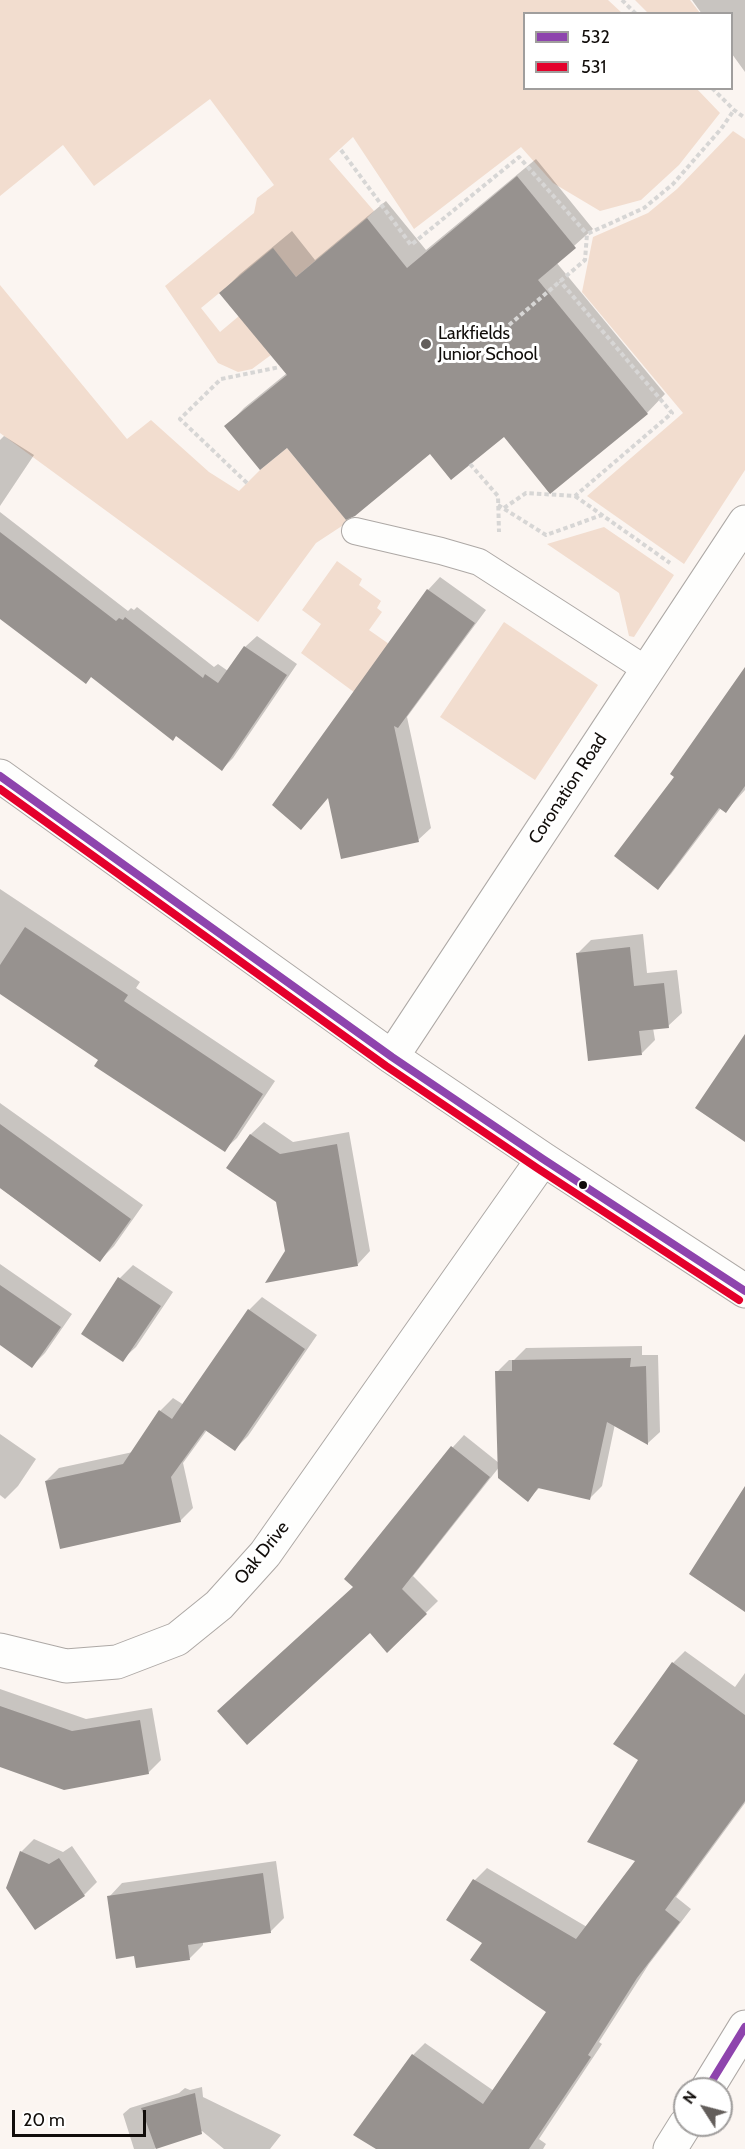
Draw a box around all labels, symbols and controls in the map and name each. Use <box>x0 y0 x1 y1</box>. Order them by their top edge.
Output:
legend <box>523 12 733 90</box>
text: 532 <box>581 26 610 48</box>
text: 531 <box>581 56 606 78</box>
place label: Larkfields Junior School <box>438 323 538 366</box>
marker: Larkfields Junior School <box>419 337 433 351</box>
street label: Coronation Road <box>524 730 612 848</box>
unlabelled marker <box>577 1179 589 1191</box>
street label: Oak Drive <box>230 1517 294 1589</box>
north arrow <box>673 2077 733 2137</box>
text: N <box>679 2087 701 2107</box>
scale bar <box>15 2098 148 2136</box>
text: 20 m <box>23 2109 65 2131</box>

